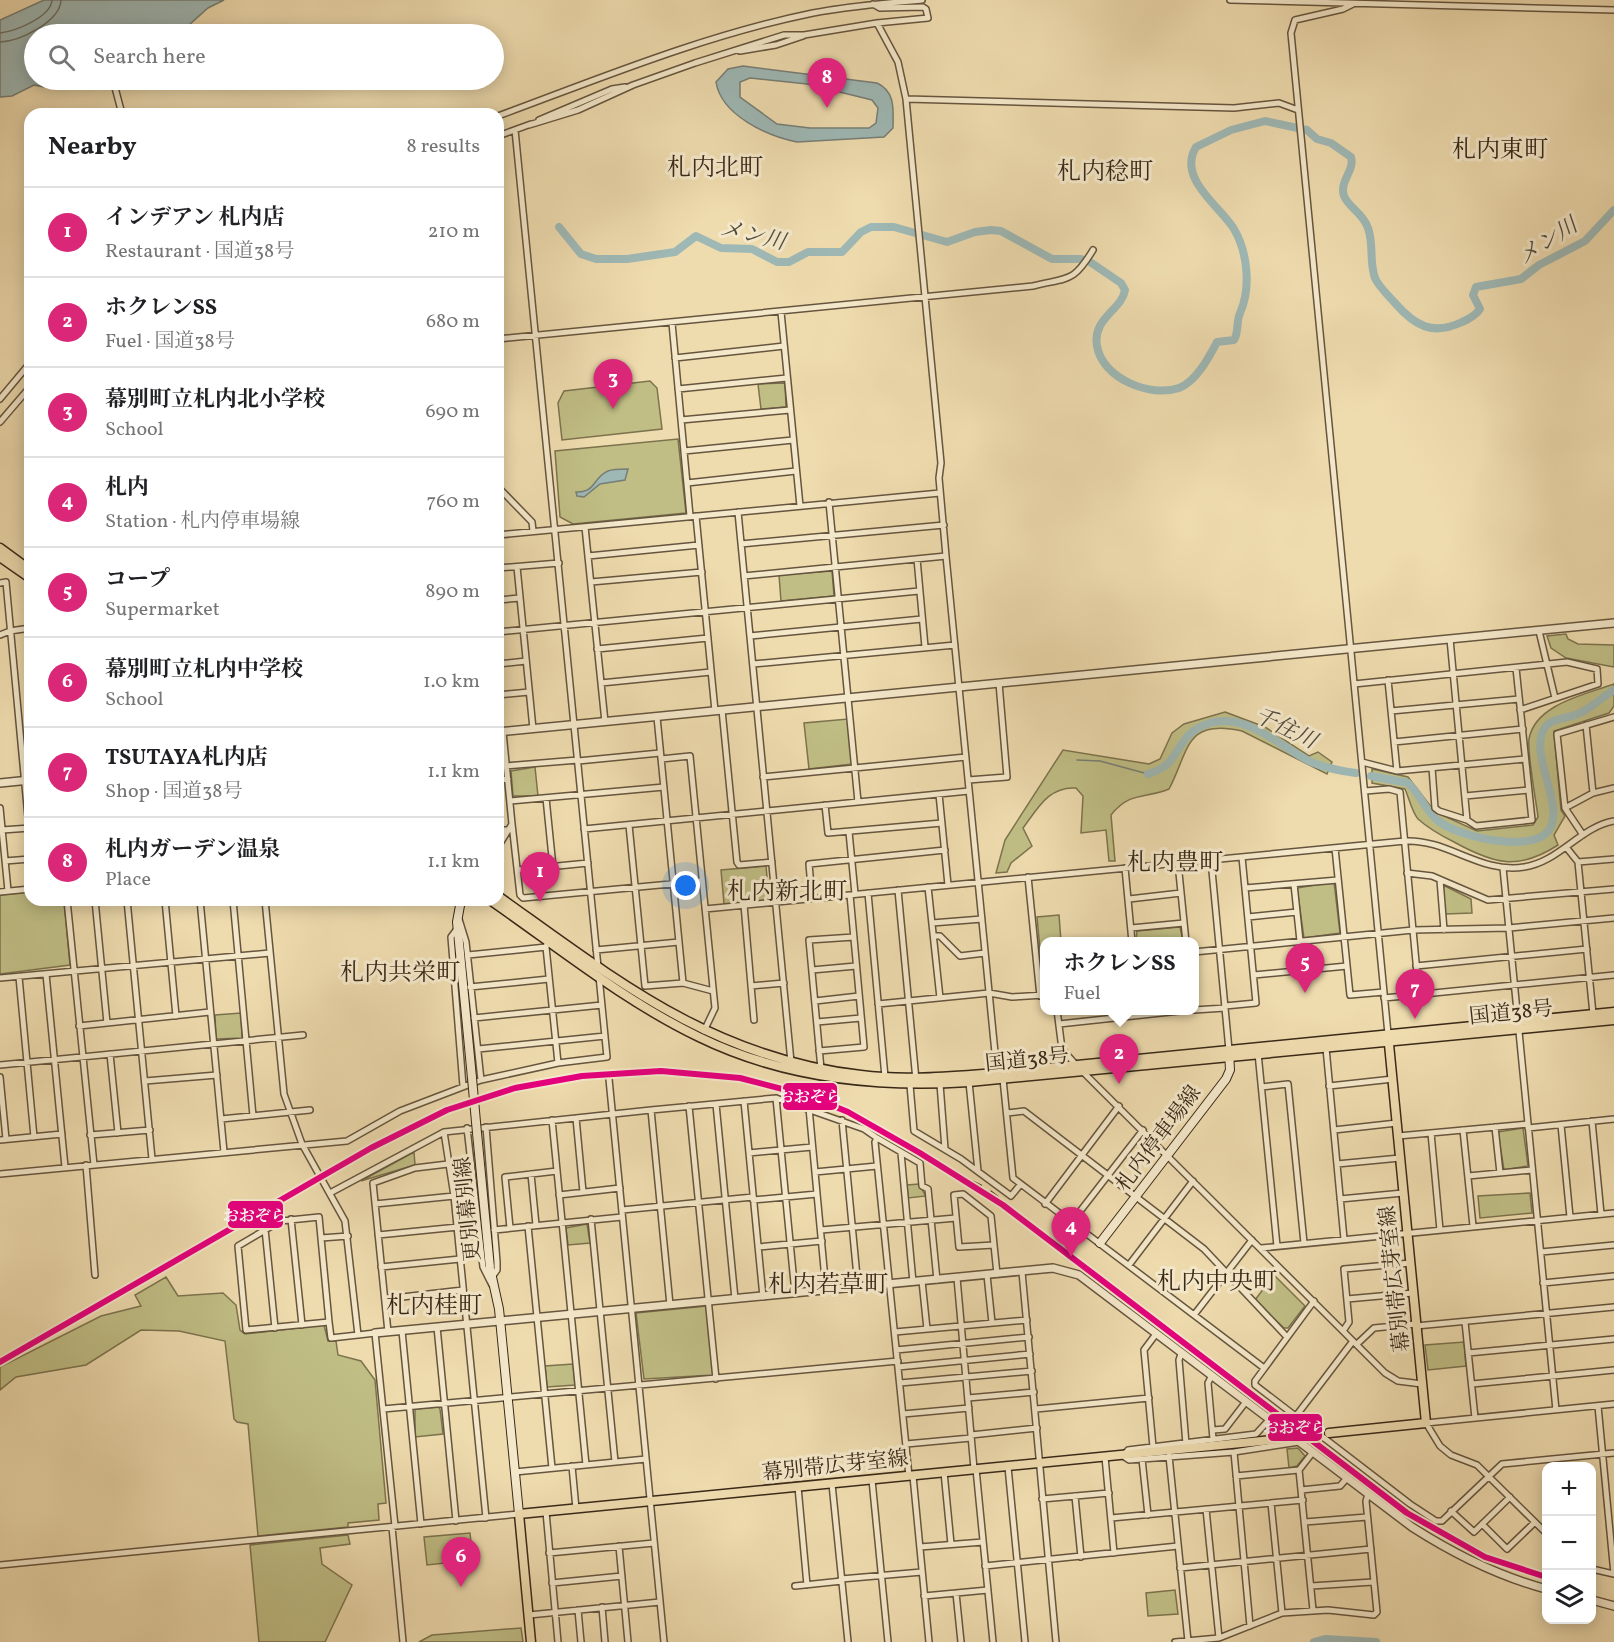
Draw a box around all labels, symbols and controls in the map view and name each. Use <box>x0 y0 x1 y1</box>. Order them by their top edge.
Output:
search box <box>24 24 504 90</box>
icon: search <box>45 41 78 74</box>
text: Search here <box>93 42 206 73</box>
pin: 8 <box>808 58 846 108</box>
text: Nearby <box>48 129 137 165</box>
text: 8 results <box>407 133 480 161</box>
district label: 札内東町 <box>1452 134 1548 168</box>
district label: 札内北町 <box>667 152 763 186</box>
district label: 札内稔町 <box>1057 156 1153 190</box>
text: インデアン 札内店 <box>105 203 285 234</box>
water label: メン川 <box>1512 210 1586 273</box>
water label: メン川 <box>717 214 790 259</box>
text: 1 <box>63 218 72 246</box>
text: 210 m <box>428 218 480 246</box>
text: Restaurant · 国道38号 <box>105 238 294 266</box>
text: ホクレンSS <box>105 293 217 324</box>
text: 2 <box>62 308 73 336</box>
text: 680 m <box>426 308 480 336</box>
text: Fuel · 国道38号 <box>105 328 235 356</box>
pin: 3 <box>594 360 632 409</box>
text: 幕別町立札内北小学校 <box>105 385 325 416</box>
text: 3 <box>62 398 73 426</box>
text: 690 m <box>425 398 480 426</box>
text: School <box>105 416 163 444</box>
text: 札内 <box>105 473 149 504</box>
text: 4 <box>61 488 74 516</box>
text: 760 m <box>426 488 480 516</box>
text: Station · 札内停車場線 <box>105 508 300 536</box>
text: コープ <box>105 565 170 596</box>
text: 5 <box>63 578 72 606</box>
text: 890 m <box>425 578 480 606</box>
text: Supermarket <box>105 596 220 624</box>
text: 幕別町立札内中学校 <box>105 655 303 686</box>
text: 6 <box>62 668 73 696</box>
text: 1.0 km <box>423 668 480 696</box>
text: School <box>105 686 163 714</box>
water label: 千住川 <box>1248 701 1323 759</box>
text: TSUTAYA札内店 <box>105 743 268 774</box>
text: 7 <box>63 758 72 786</box>
text: 1.1 km <box>427 758 480 786</box>
text: Shop · 国道38号 <box>105 778 242 806</box>
text: 札内ガーデン温泉 <box>105 835 281 866</box>
district label: 札内豊町 <box>1127 847 1223 881</box>
text: 8 <box>62 848 73 876</box>
text: 1.1 km <box>427 848 480 876</box>
pin: 1 <box>520 852 560 902</box>
text: Place <box>105 866 151 894</box>
your location <box>671 871 700 900</box>
district label: 札内新北町 <box>727 876 847 910</box>
popup <box>1040 937 1199 1015</box>
pin: 5 <box>1286 944 1324 993</box>
text: ホクレンSS <box>1063 949 1176 980</box>
district label: 札内共栄町 <box>340 957 460 991</box>
pin: 7 <box>1396 970 1434 1019</box>
text: Fuel <box>1063 980 1101 1008</box>
street label: 国道38号 <box>1468 995 1555 1032</box>
pin: 2 <box>1100 1034 1138 1084</box>
street label: 国道38号 <box>984 1042 1071 1079</box>
street label: 札内停車場線 <box>1110 1080 1209 1198</box>
line badge: おおぞら <box>782 1082 838 1111</box>
text: おおぞら <box>778 1087 842 1109</box>
street label: 更別幕別線 <box>449 1155 488 1263</box>
line badge: おおぞら <box>227 1200 284 1229</box>
street label: 幕別帯広芽室線 <box>1373 1204 1418 1353</box>
text: おおぞら <box>223 1206 287 1228</box>
pin: 4 <box>1052 1208 1090 1257</box>
district label: 札内中央町 <box>1157 1266 1277 1300</box>
district label: 札内若草町 <box>768 1269 888 1303</box>
district label: 札内桂町 <box>386 1290 482 1324</box>
line badge: おおぞら <box>1267 1413 1323 1442</box>
text: おおぞら <box>1263 1418 1327 1440</box>
street label: 幕別帯広芽室線 <box>761 1444 910 1489</box>
map controls <box>1542 1462 1596 1624</box>
button: + <box>1542 1462 1596 1516</box>
button: − <box>1542 1516 1596 1570</box>
pin: 6 <box>442 1538 480 1587</box>
button: layers <box>1542 1570 1596 1624</box>

